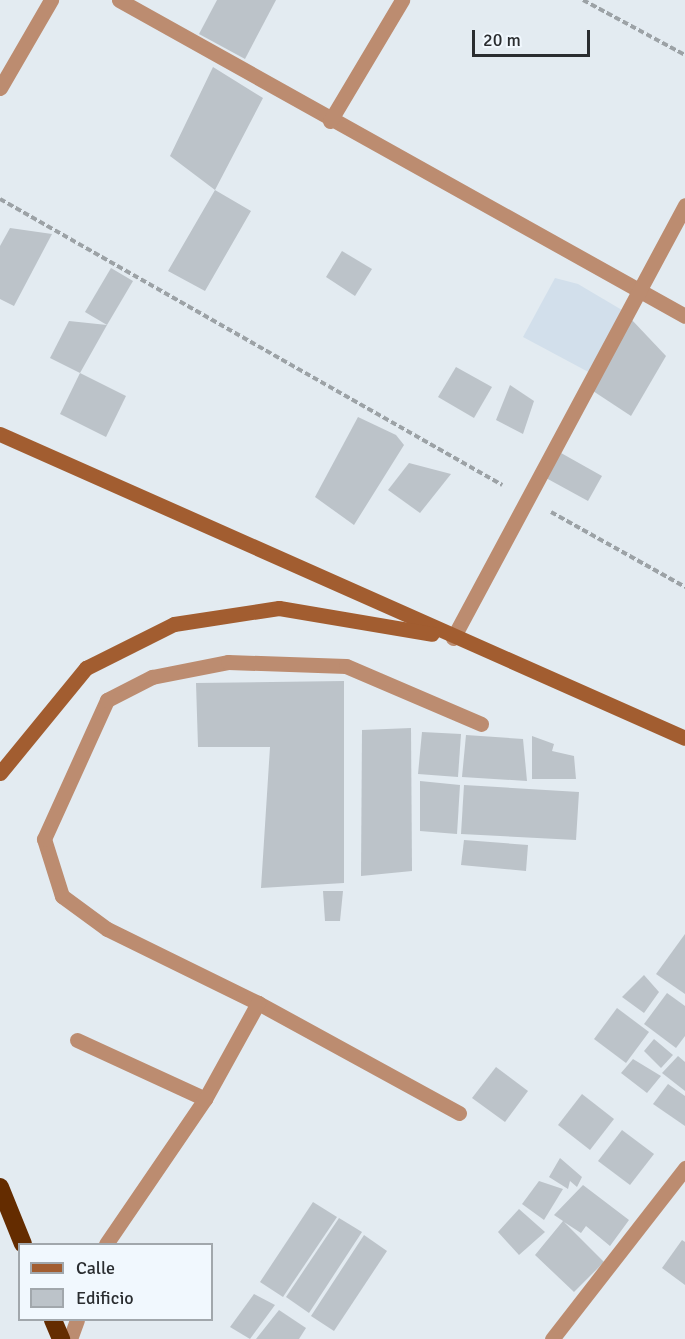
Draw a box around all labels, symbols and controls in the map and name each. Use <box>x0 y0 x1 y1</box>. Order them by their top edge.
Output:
scale bar <box>475 18 594 56</box>
text: 20 m <box>483 29 521 51</box>
legend <box>18 1243 213 1321</box>
text: Calle <box>76 1257 115 1279</box>
text: Edificio <box>76 1287 134 1309</box>

